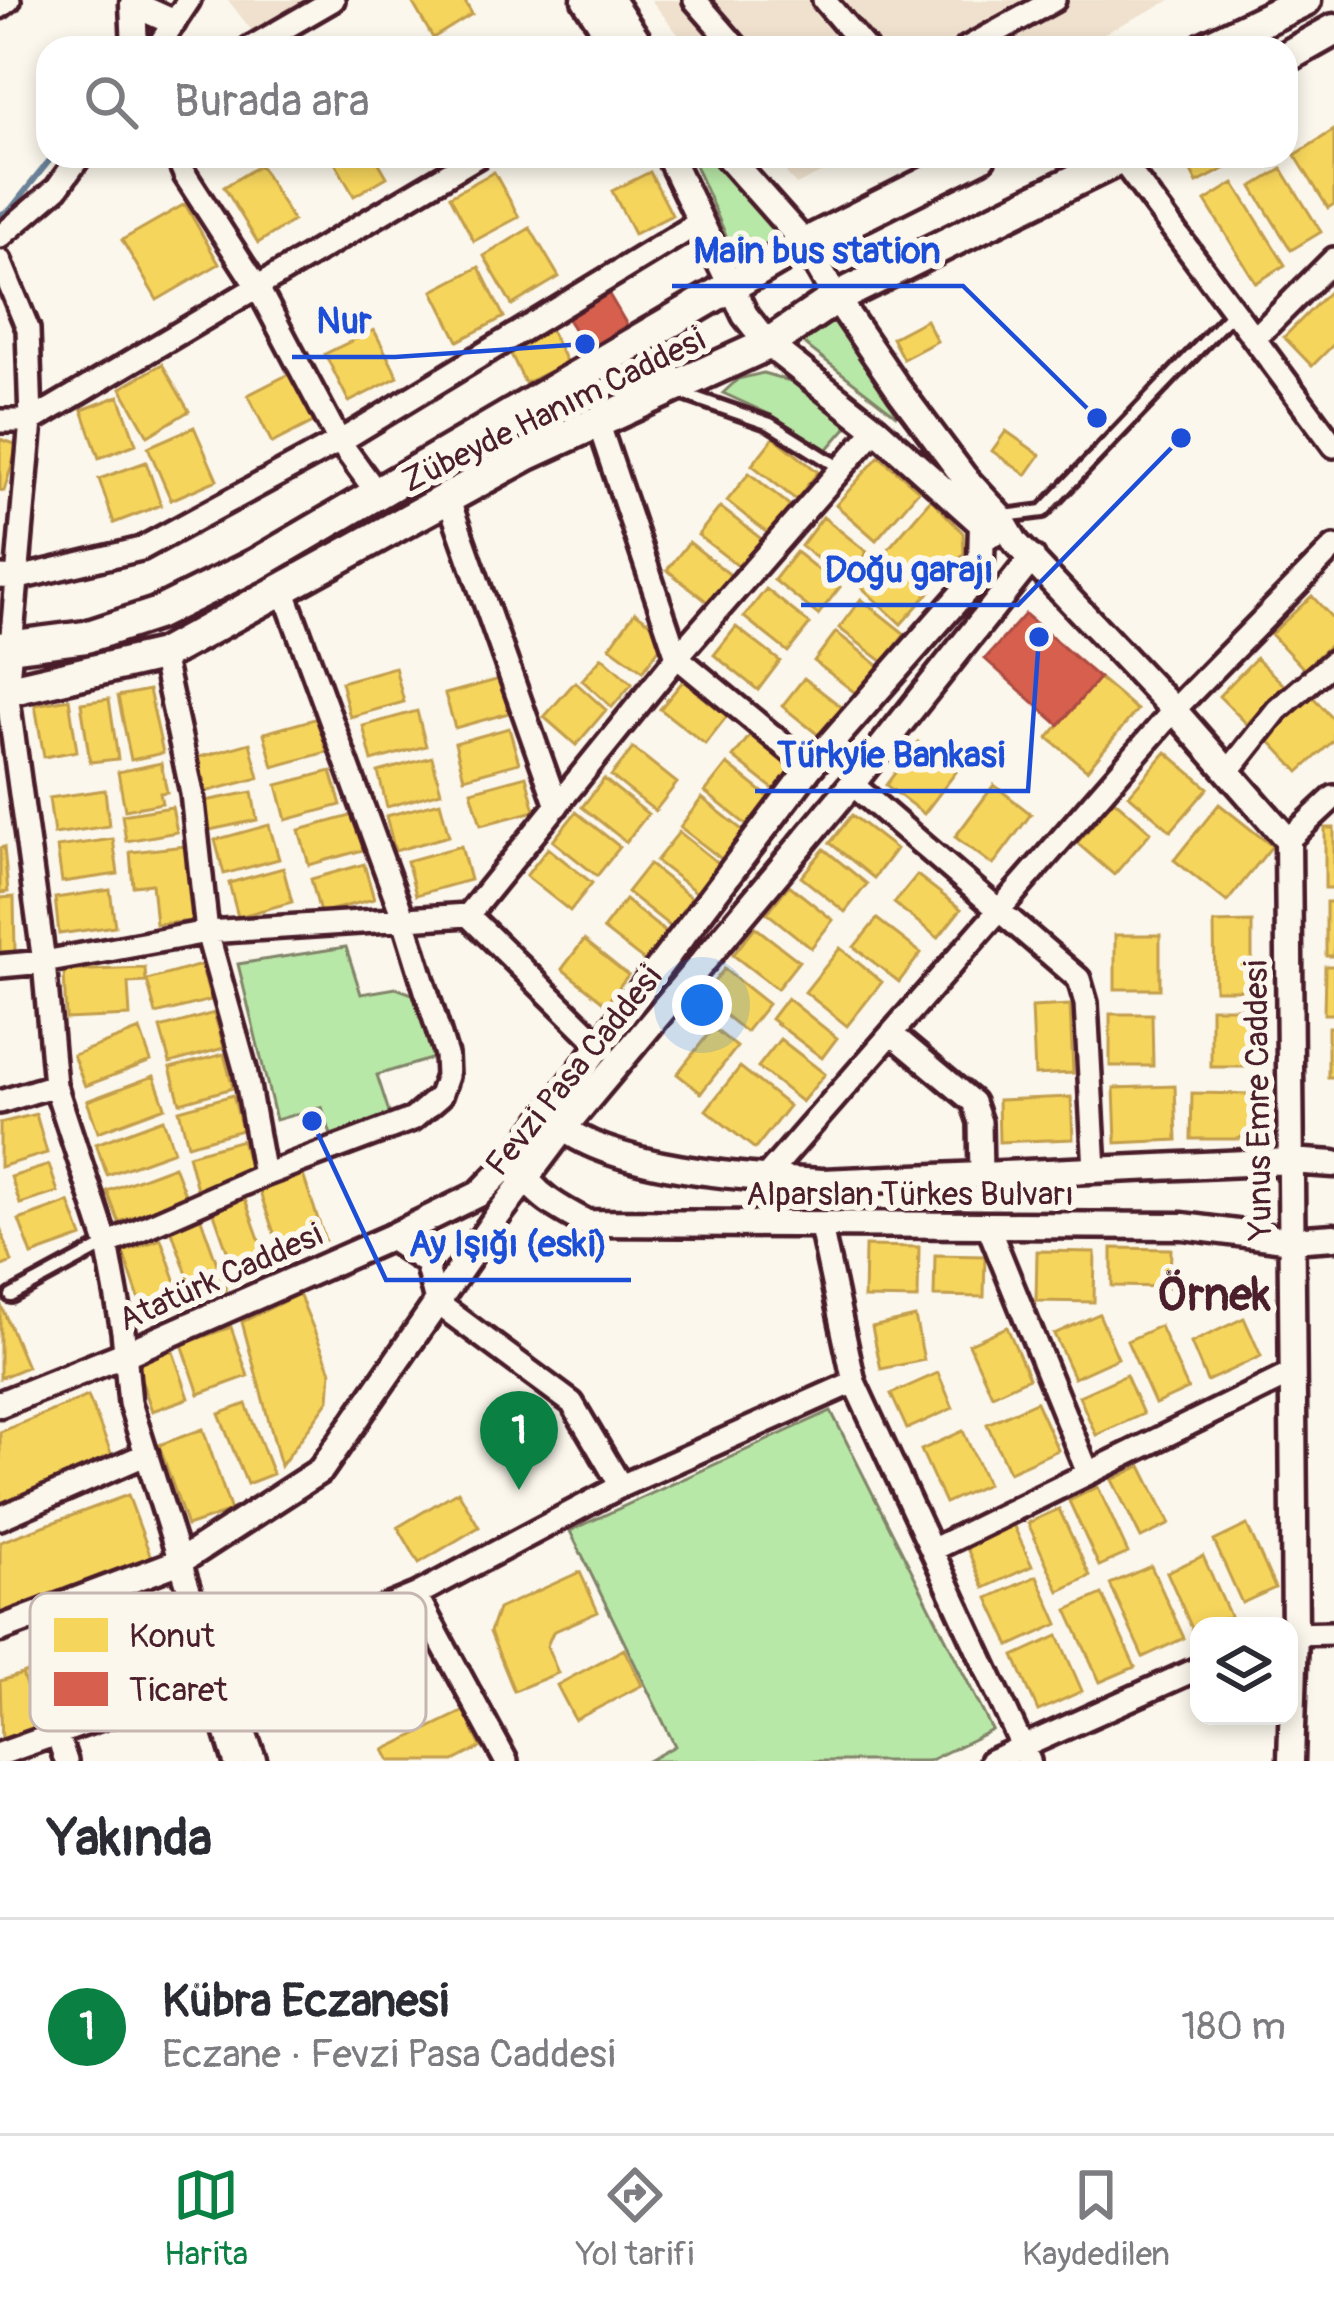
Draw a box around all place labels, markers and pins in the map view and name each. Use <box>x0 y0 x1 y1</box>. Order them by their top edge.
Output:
callout: Main bus station <box>672 214 963 286</box>
callout: Nur <box>292 285 395 357</box>
callout: Doğu garajı <box>801 533 1018 605</box>
callout: Türkyie Bankasi <box>755 719 1028 791</box>
callout: Ay Işığı (eski) <box>386 1208 631 1280</box>
pin: 1 <box>480 1391 558 1490</box>

